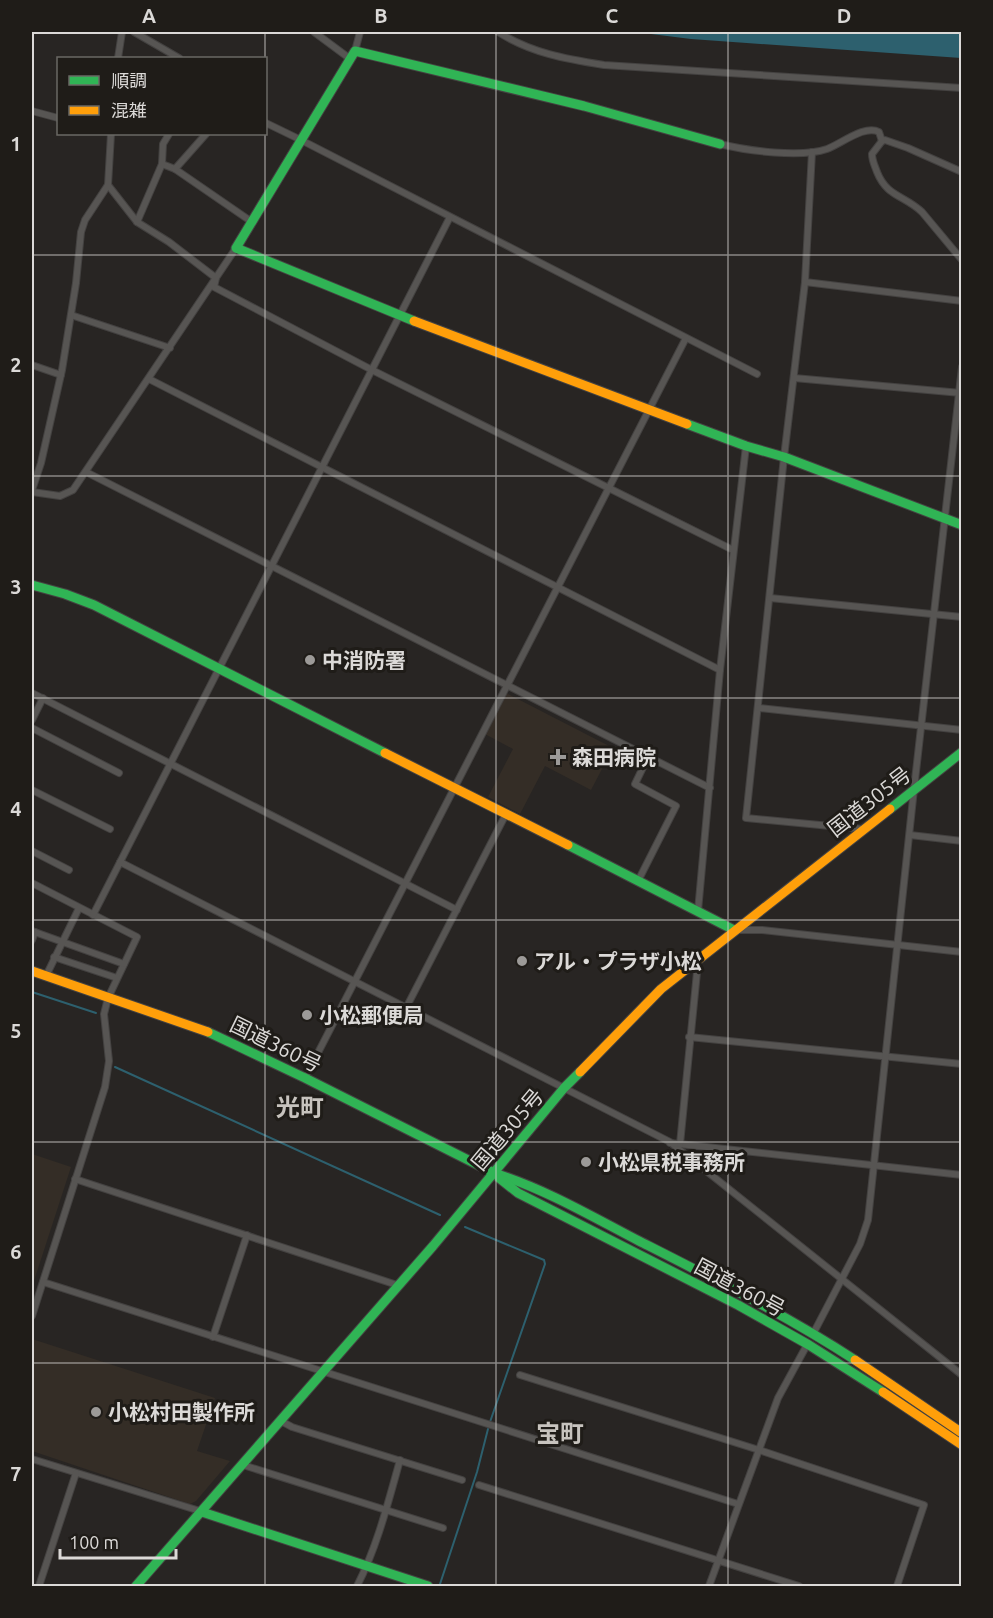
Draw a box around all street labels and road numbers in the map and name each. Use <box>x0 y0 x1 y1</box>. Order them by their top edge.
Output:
street label: 国道305号 <box>823 761 915 841</box>
street label: 国道360号 <box>226 1012 326 1076</box>
street label: 国道305号 <box>466 1084 548 1174</box>
street label: 国道360号 <box>691 1253 789 1321</box>

